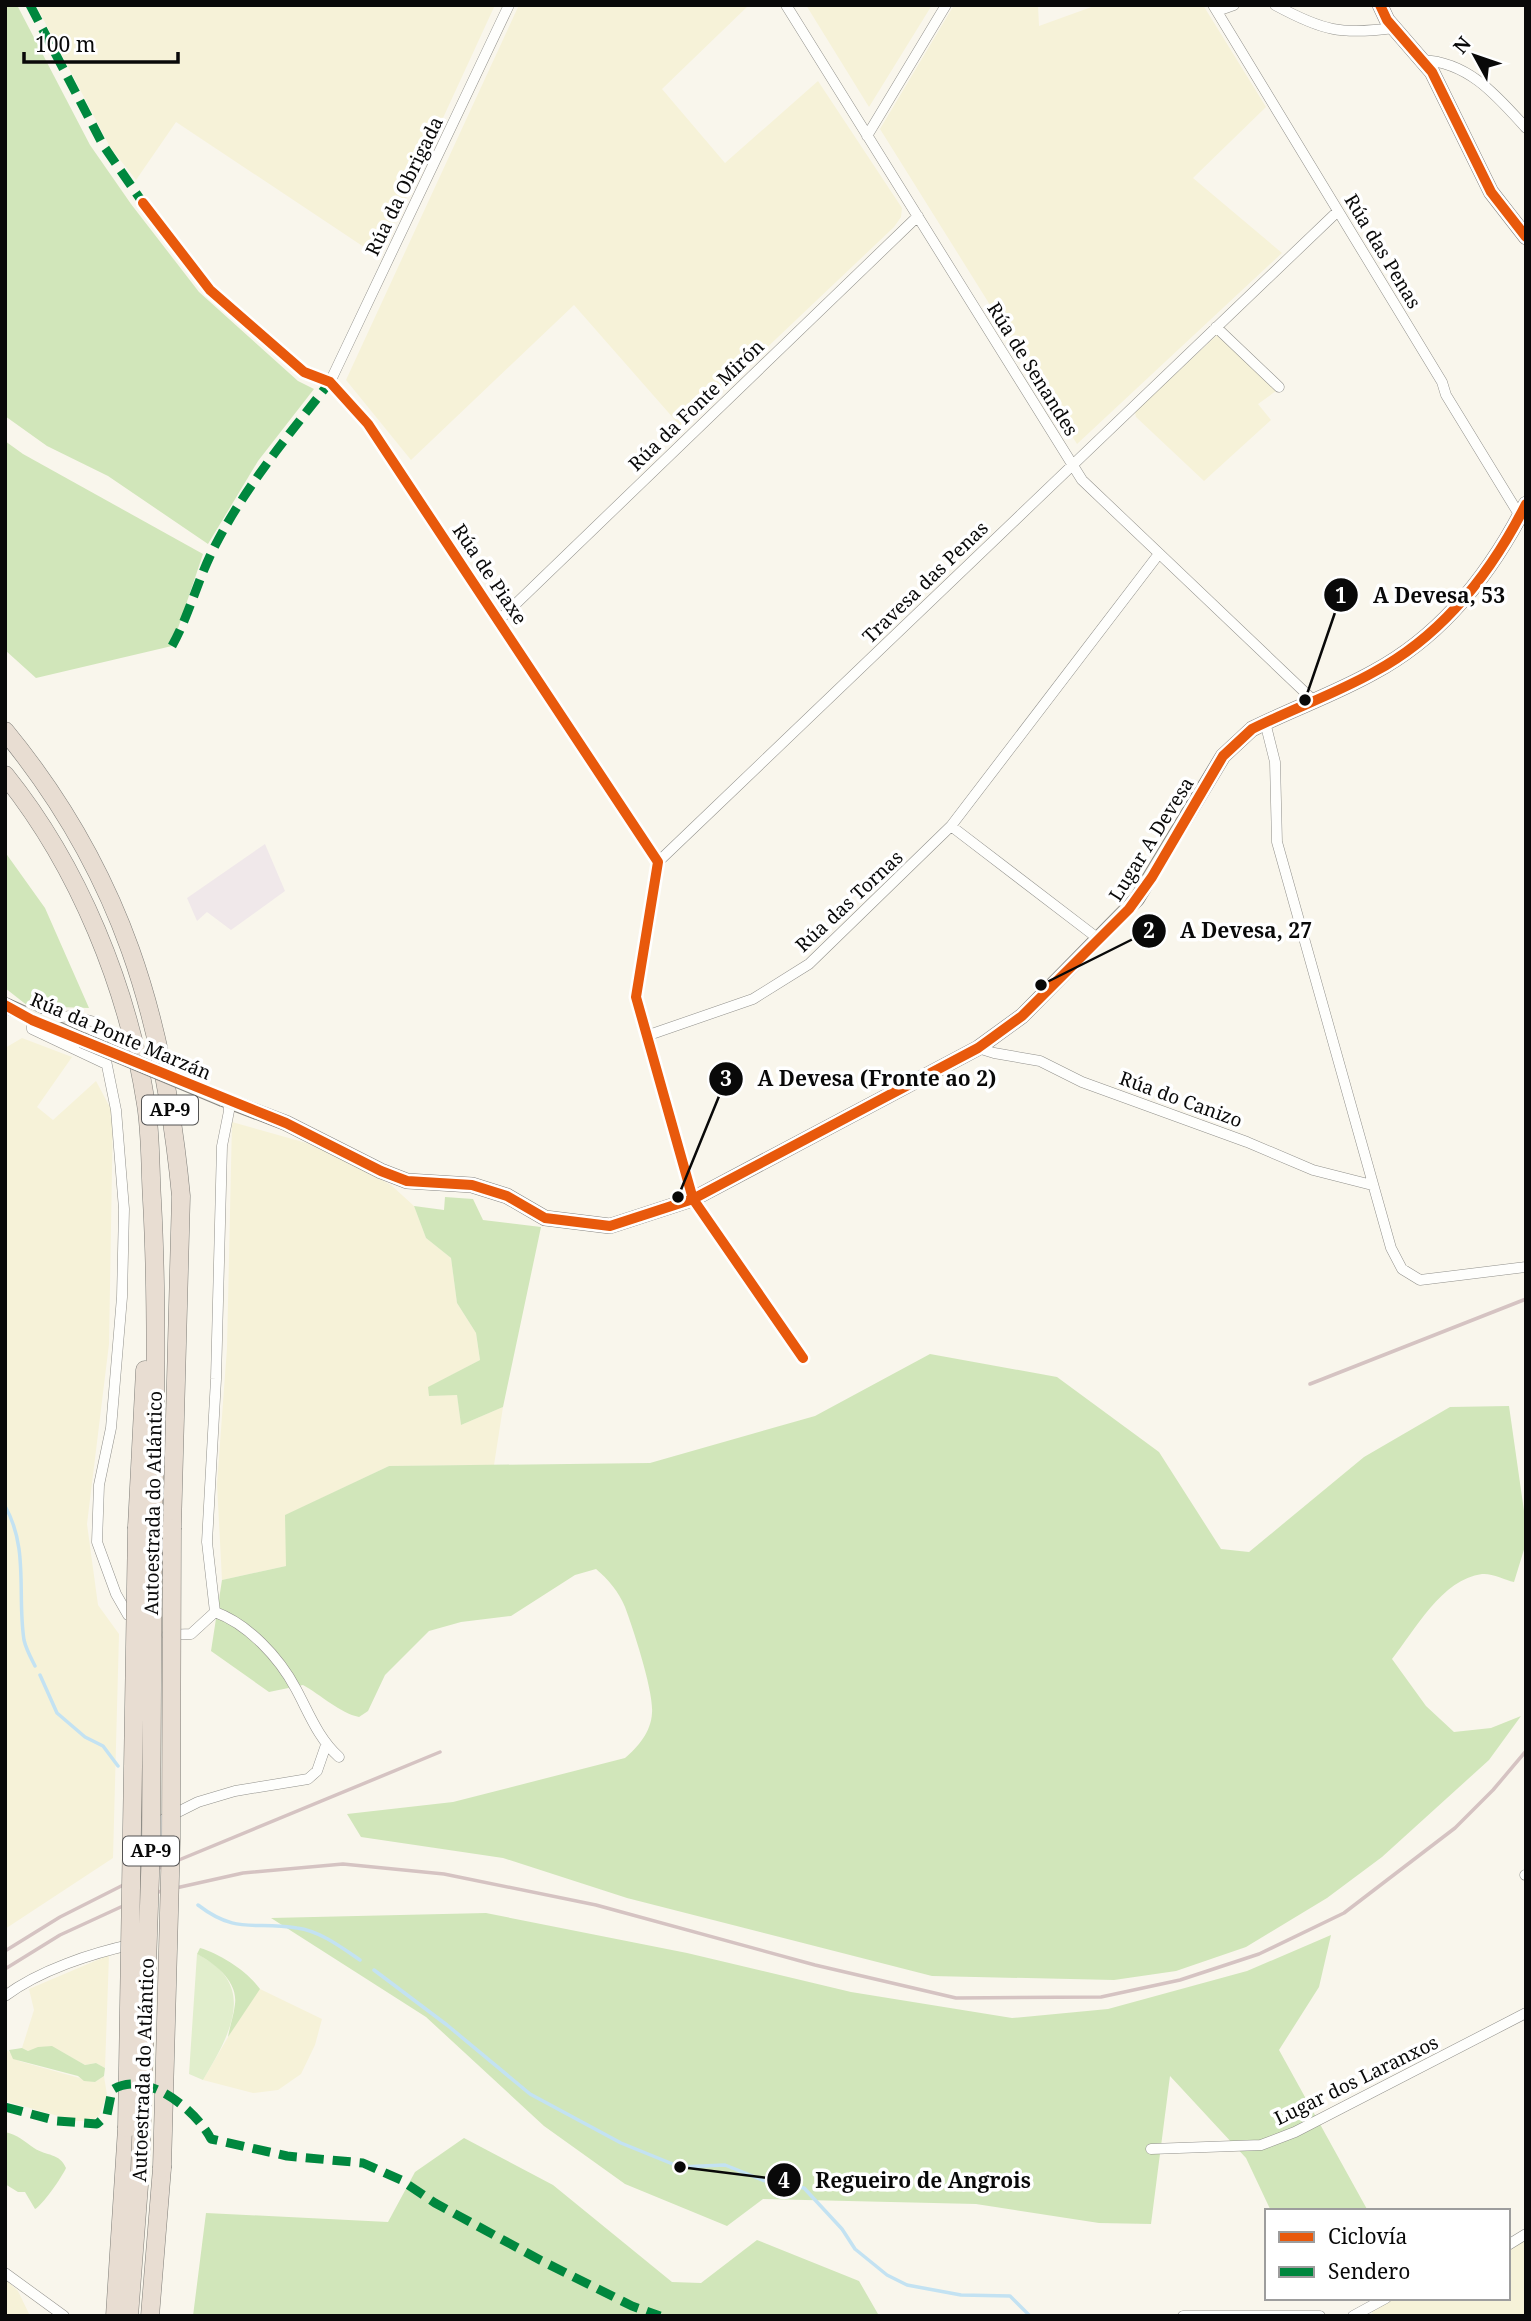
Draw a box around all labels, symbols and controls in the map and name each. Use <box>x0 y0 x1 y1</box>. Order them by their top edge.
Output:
scale bar <box>24 21 178 65</box>
north arrow <box>1440 21 1510 91</box>
text: 100 m <box>35 30 96 58</box>
text: N <box>1447 31 1477 59</box>
street label: Rúa da Obrigada <box>359 112 449 260</box>
street label: Rúa das Penas <box>1339 189 1427 313</box>
street label: Rúa de Senandes <box>981 297 1085 441</box>
street label: Rúa da Fonte Mirón <box>623 333 769 477</box>
street label: Travesa das Penas <box>857 515 993 649</box>
street label: Rúa de Piaxe <box>447 519 533 629</box>
callout: A Devesa, 53 <box>1323 574 1519 616</box>
text: 1 <box>1335 581 1347 609</box>
text: A Devesa, 53 <box>1373 581 1505 609</box>
street label: Lugar A Devesa <box>1102 772 1200 906</box>
street label: Rúa das Tornas <box>790 844 908 958</box>
callout: A Devesa, 27 <box>1131 910 1326 952</box>
text: 2 <box>1143 916 1155 944</box>
text: A Devesa, 27 <box>1180 916 1312 944</box>
street label: Rúa da Ponte Marzán <box>27 986 215 1086</box>
callout: A Devesa (Fronte ao 2) <box>709 1058 1011 1100</box>
text: 3 <box>720 1064 732 1092</box>
text: A Devesa (Fronte ao 2) <box>758 1064 996 1092</box>
street label: Rúa do Canizo <box>1116 1065 1246 1133</box>
road number: AP-9 <box>142 1096 198 1125</box>
street label: Autoestrada do Atlántico <box>138 1391 168 1615</box>
road number: AP-9 <box>123 1837 179 1866</box>
street label: Autoestrada do Atlántico <box>126 1957 160 2183</box>
street label: Lugar dos Laranxos <box>1270 2029 1442 2131</box>
callout: Regueiro de Angrois <box>767 2159 1045 2201</box>
text: 4 <box>778 2166 790 2194</box>
text: Regueiro de Angrois <box>815 2166 1031 2194</box>
legend <box>1265 2209 1510 2300</box>
text: Ciclovía <box>1328 2222 1407 2250</box>
text: Sendero <box>1328 2257 1410 2285</box>

